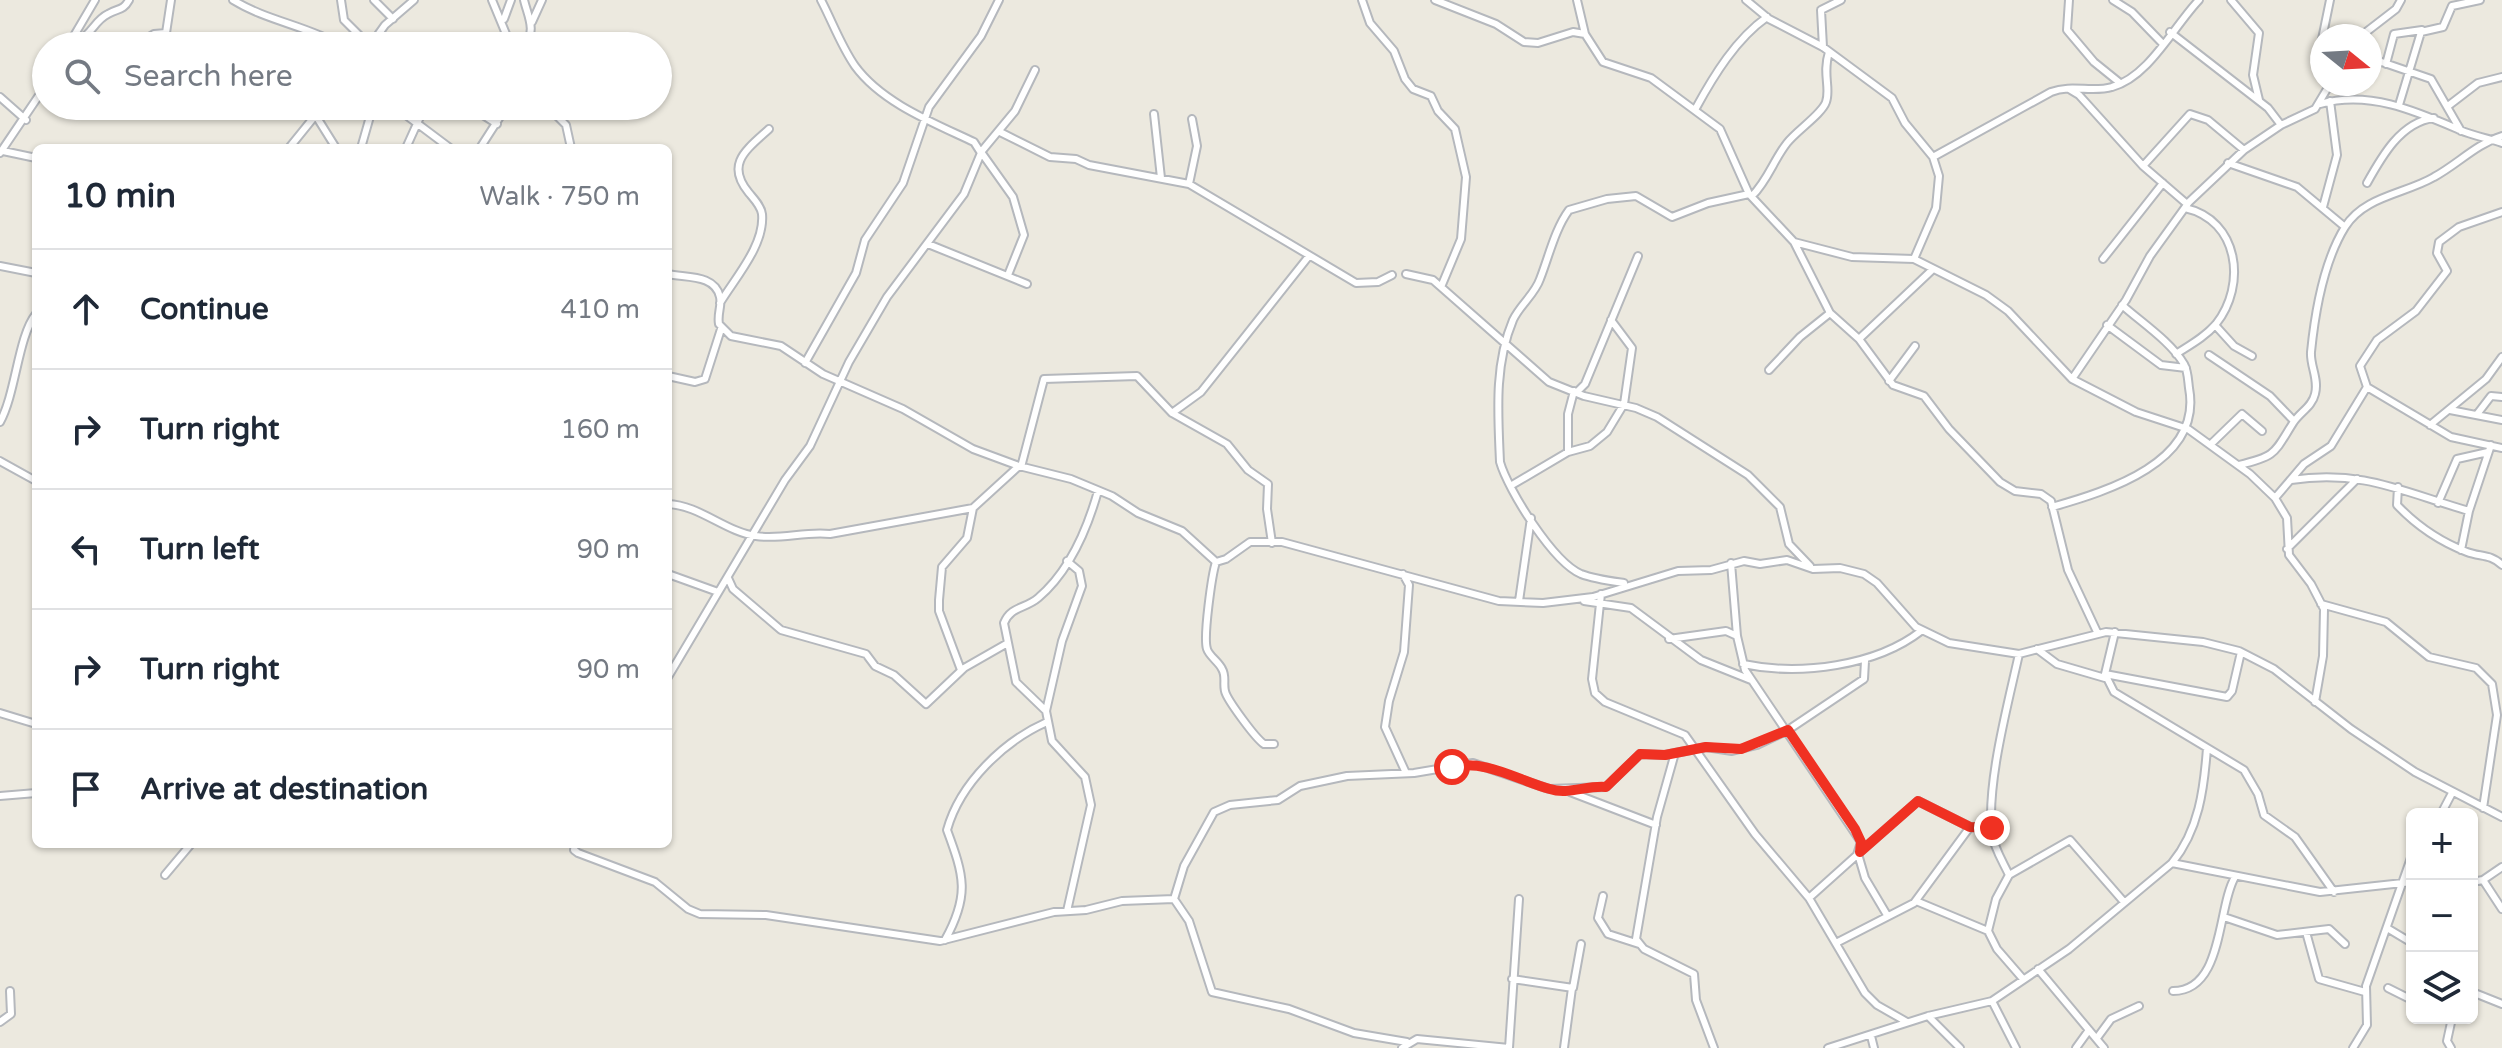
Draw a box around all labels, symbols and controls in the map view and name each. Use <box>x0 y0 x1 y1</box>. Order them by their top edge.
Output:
north arrow <box>2310 24 2382 96</box>
search box <box>32 32 672 120</box>
icon: search <box>60 54 104 98</box>
text: Search here <box>124 58 293 95</box>
text: 10 min <box>64 176 176 217</box>
text: Walk · 750 m <box>480 181 640 212</box>
icon: ahead <box>64 287 108 331</box>
text: Continue <box>140 291 269 328</box>
text: 410 m <box>560 294 640 325</box>
icon: right <box>64 407 108 451</box>
text: Turn right <box>140 411 280 448</box>
text: 160 m <box>560 414 640 445</box>
icon: left <box>64 527 108 571</box>
text: Turn left <box>140 531 259 568</box>
text: 90 m <box>577 534 640 565</box>
icon: right <box>64 647 108 691</box>
text: Turn right <box>140 651 280 688</box>
text: 90 m <box>577 654 640 685</box>
route start <box>1434 749 1470 785</box>
icon: arrive <box>64 767 108 811</box>
text: Arrive at destination <box>140 771 428 808</box>
map controls <box>2406 808 2478 1024</box>
button: + <box>2406 808 2478 880</box>
route end <box>1974 810 2010 846</box>
button: − <box>2406 880 2478 952</box>
button: layers <box>2406 952 2478 1024</box>

